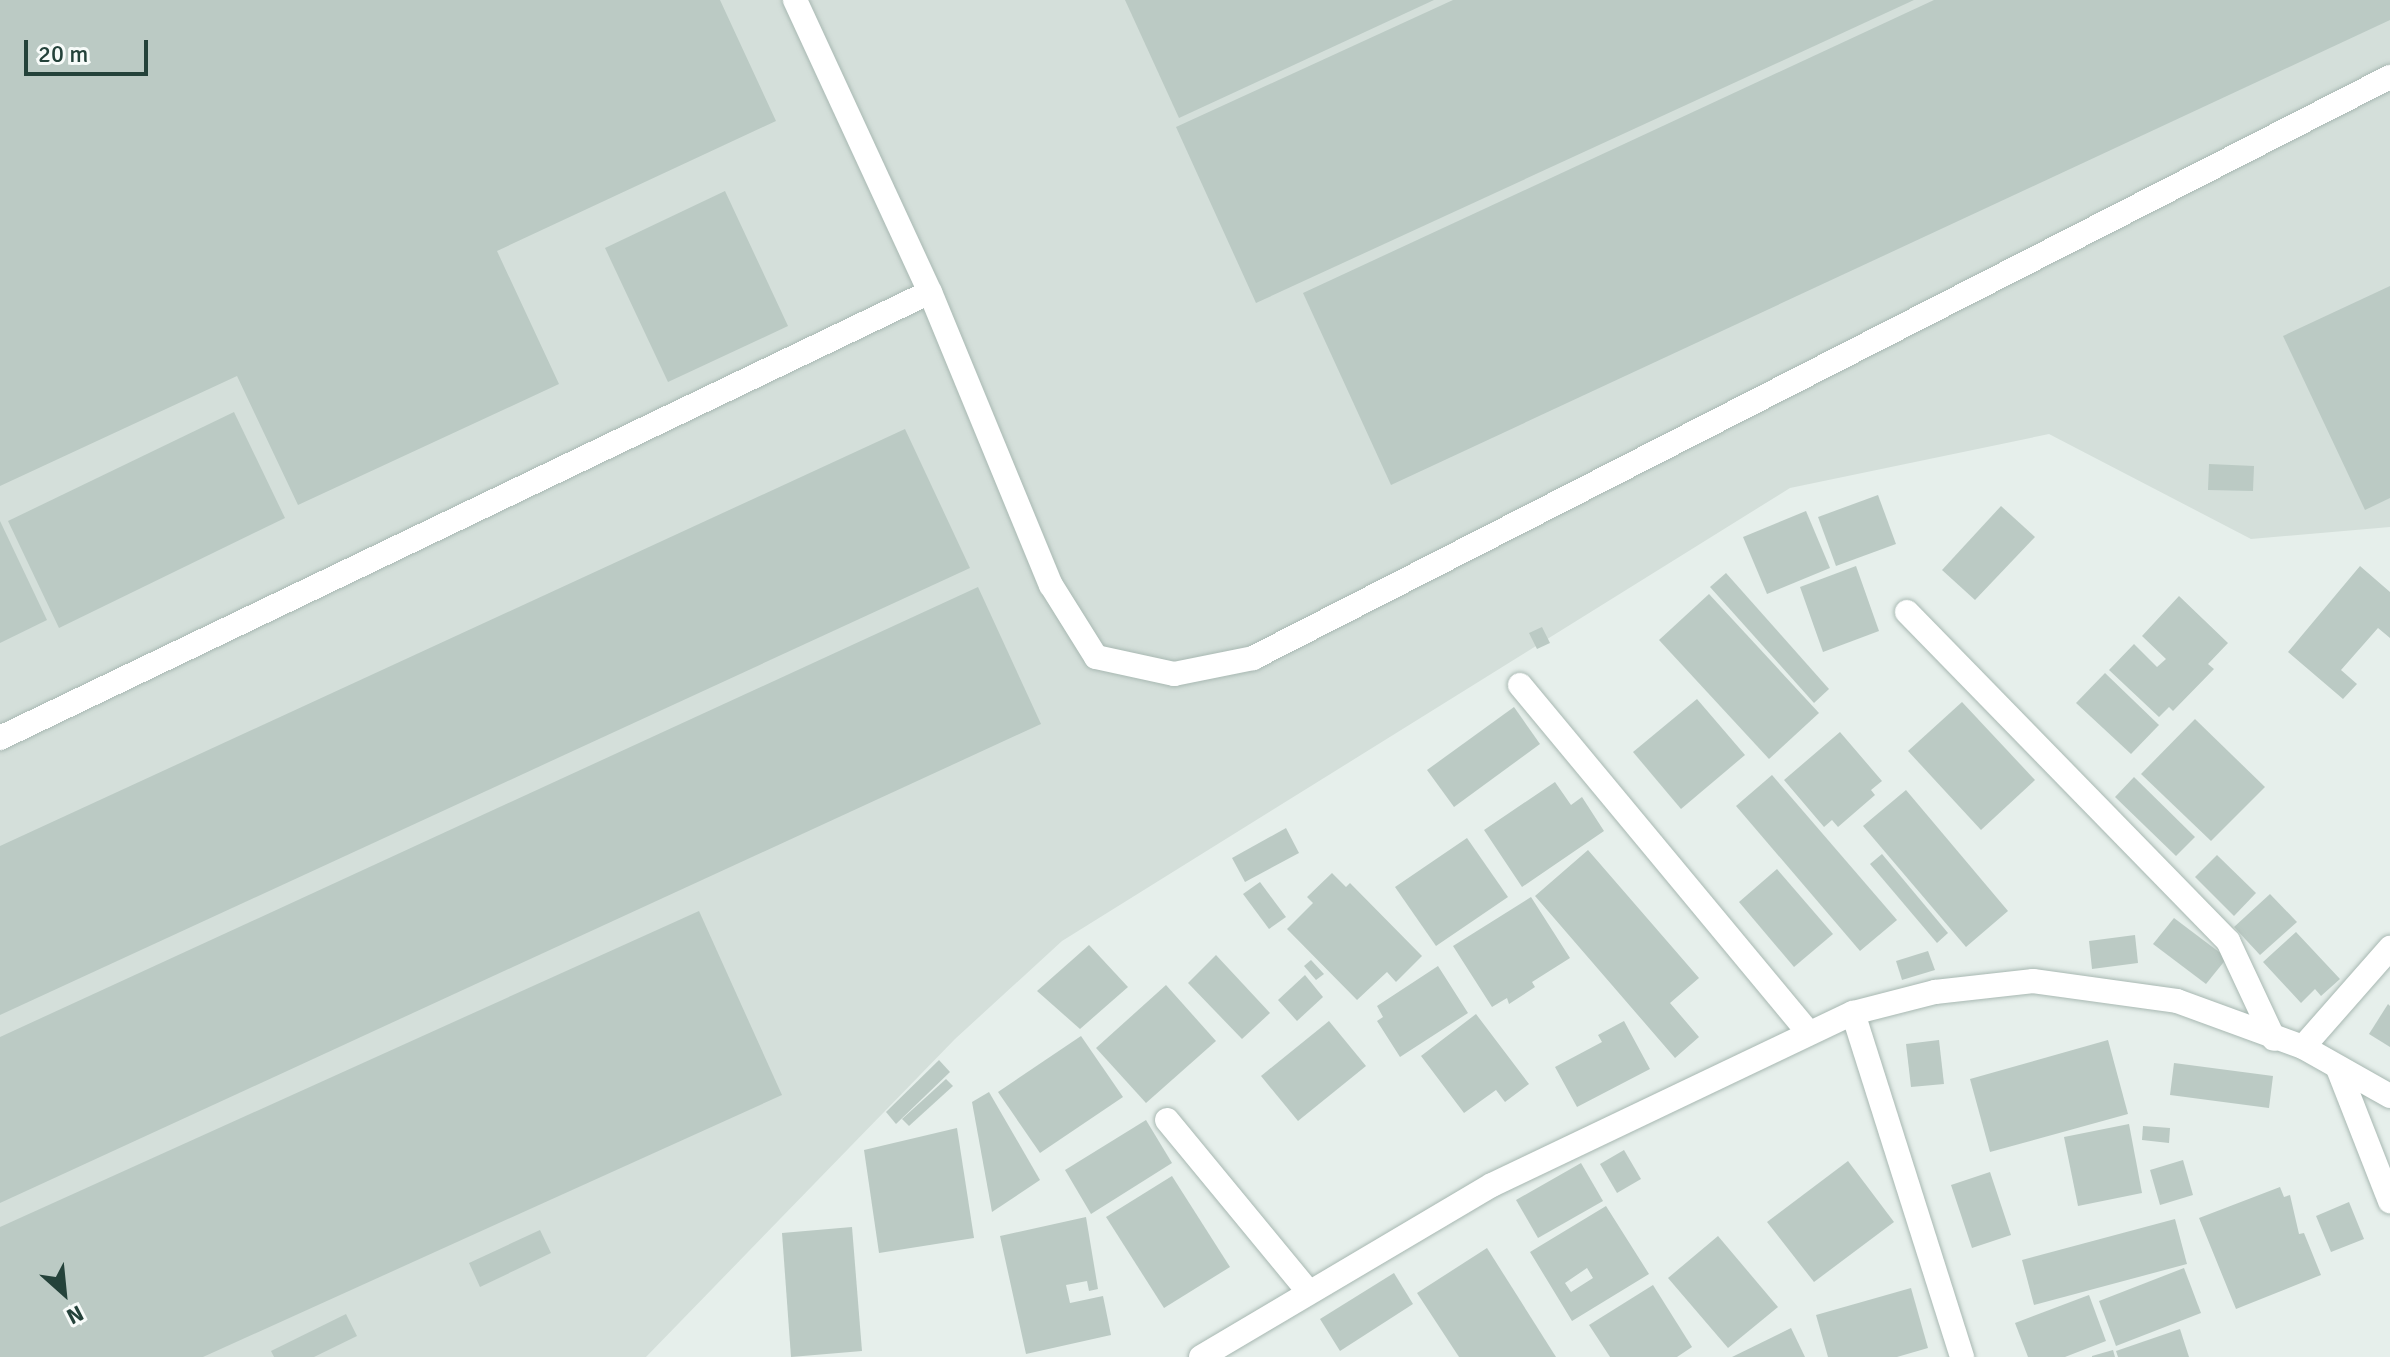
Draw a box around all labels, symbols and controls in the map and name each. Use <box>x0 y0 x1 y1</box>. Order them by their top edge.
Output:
scale bar <box>28 24 152 74</box>
text: 20 m <box>38 39 88 69</box>
north arrow <box>24 1253 104 1333</box>
text: N <box>62 1299 88 1330</box>

